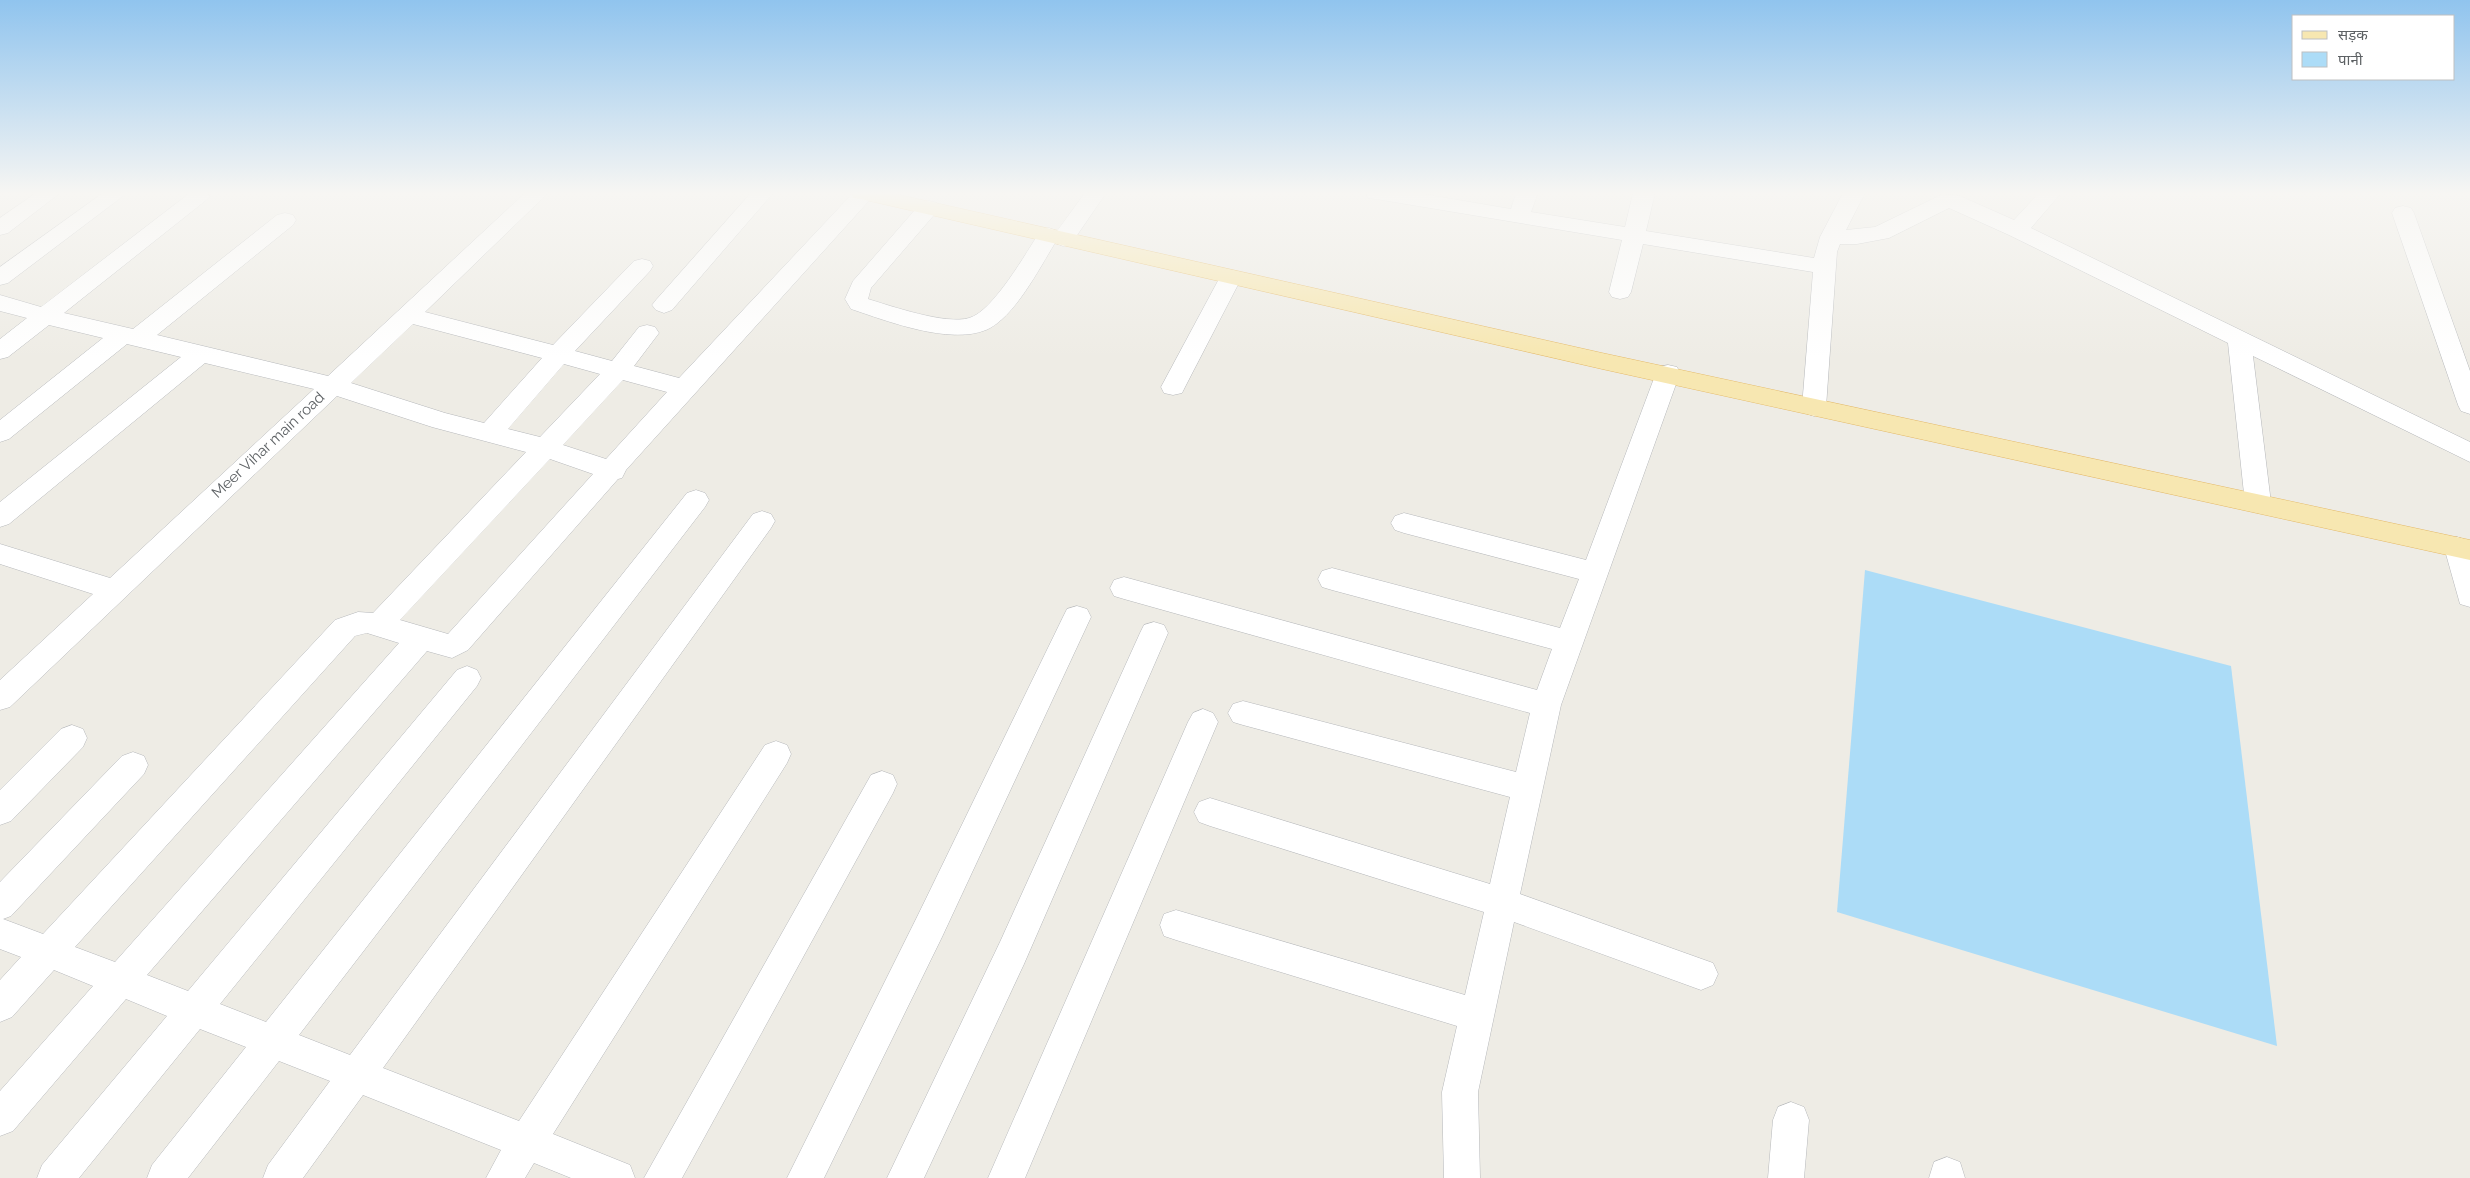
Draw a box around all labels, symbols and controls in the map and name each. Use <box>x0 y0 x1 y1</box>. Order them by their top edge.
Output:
legend <box>2292 15 2455 80</box>
text: सड़क <box>2338 26 2368 44</box>
text: पानी <box>2338 51 2364 69</box>
street label: Meer Vihar main road <box>208 388 328 502</box>

